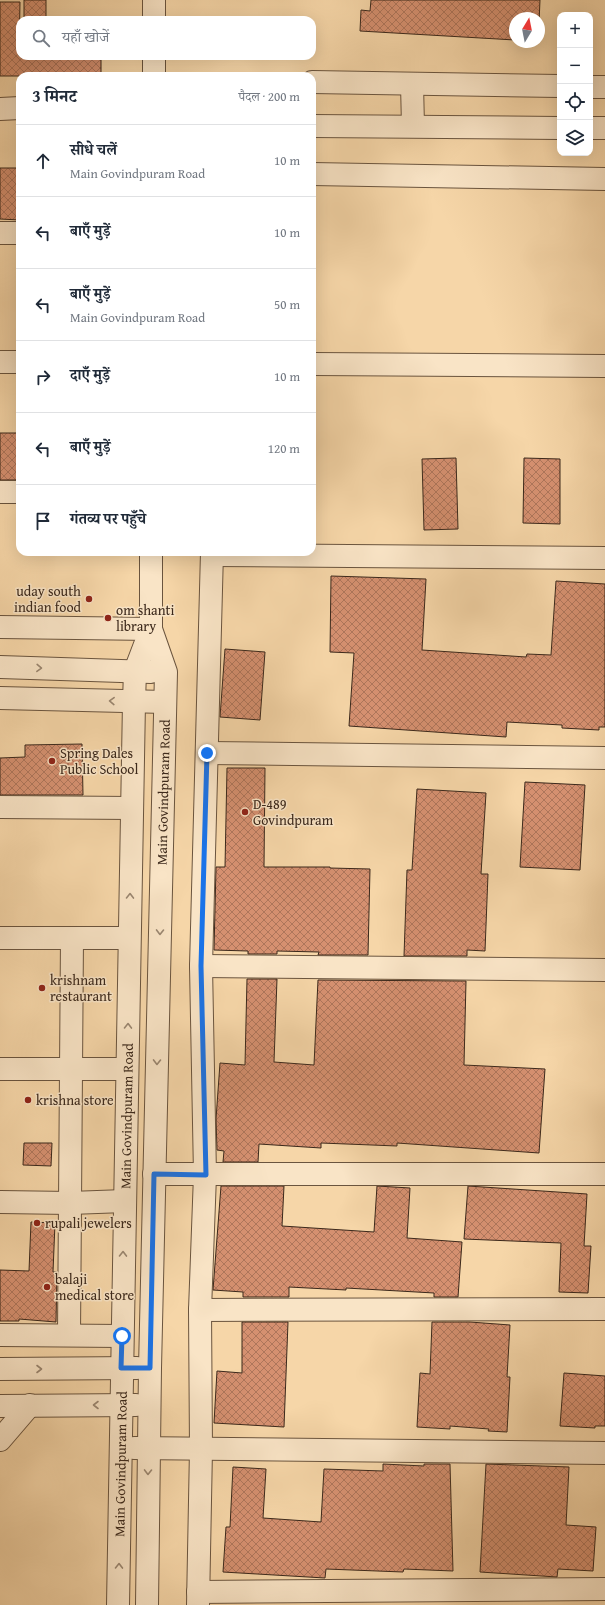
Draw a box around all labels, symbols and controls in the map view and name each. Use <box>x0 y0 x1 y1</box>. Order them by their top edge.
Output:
north arrow <box>509 12 545 48</box>
map controls <box>557 12 593 156</box>
button: + <box>557 12 593 48</box>
search box <box>16 16 316 60</box>
text: यहाँ खोजें <box>62 26 109 47</box>
icon: search <box>30 27 52 49</box>
button: − <box>557 48 593 84</box>
text: 3 मिनट <box>32 83 77 108</box>
button: locate <box>557 84 593 120</box>
text: पैदल · 200 m <box>239 87 300 106</box>
button: layers <box>557 120 593 156</box>
text: सीधे चलें <box>70 139 117 160</box>
icon: ahead <box>32 150 54 172</box>
text: 10 m <box>274 151 300 170</box>
text: Main Govindpuram Road <box>70 164 205 183</box>
text: बाएँ मुड़ें <box>70 220 111 241</box>
icon: left <box>32 222 54 244</box>
text: 10 m <box>274 223 300 242</box>
text: बाएँ मुड़ें <box>70 283 111 304</box>
icon: left <box>32 294 54 316</box>
text: 50 m <box>274 295 300 314</box>
text: Main Govindpuram Road <box>70 308 205 327</box>
text: दाएँ मुड़ें <box>70 364 110 385</box>
icon: right <box>32 366 54 388</box>
text: 10 m <box>274 367 300 386</box>
text: बाएँ मुड़ें <box>70 436 111 457</box>
icon: left <box>32 438 54 460</box>
text: 120 m <box>268 439 300 458</box>
text: गंतव्य पर पहुँचे <box>70 508 146 529</box>
icon: arrive <box>32 510 54 532</box>
place label: uday south indian food <box>14 581 82 617</box>
marker: uday south indian food <box>84 594 94 604</box>
place label: om shanti library <box>116 600 175 636</box>
marker: om shanti library <box>103 613 113 623</box>
one-way arrow <box>36 664 42 673</box>
one-way arrow <box>109 697 115 705</box>
street label: Main Govindpuram Road <box>152 719 175 865</box>
place label: Spring Dales Public School <box>60 743 138 779</box>
route end <box>198 744 216 762</box>
marker: Spring Dales Public School <box>47 756 57 766</box>
place label: D-489 Govindpuram <box>253 794 334 830</box>
marker: D-489 Govindpuram <box>240 807 250 817</box>
one-way arrow <box>126 893 134 899</box>
one-way arrow <box>155 929 164 935</box>
place label: krishnam restaurant <box>50 970 112 1006</box>
marker: krishnam restaurant <box>37 983 47 993</box>
one-way arrow <box>123 1023 132 1029</box>
street label: Main Govindpuram Road <box>115 1043 138 1189</box>
one-way arrow <box>152 1059 161 1065</box>
place label: krishna store <box>36 1090 114 1110</box>
marker: krishna store <box>23 1095 33 1105</box>
place label: rupali jewelers <box>45 1213 132 1233</box>
marker: rupali jewelers <box>32 1218 42 1228</box>
one-way arrow <box>119 1251 128 1257</box>
place label: balaji medical store <box>55 1269 134 1305</box>
marker: balaji medical store <box>42 1282 52 1292</box>
route start <box>113 1327 131 1345</box>
one-way arrow <box>36 1365 42 1373</box>
street label: Main Govindpuram Road <box>109 1390 132 1537</box>
one-way arrow <box>93 1401 99 1409</box>
one-way arrow <box>144 1469 153 1475</box>
one-way arrow <box>115 1563 123 1569</box>

